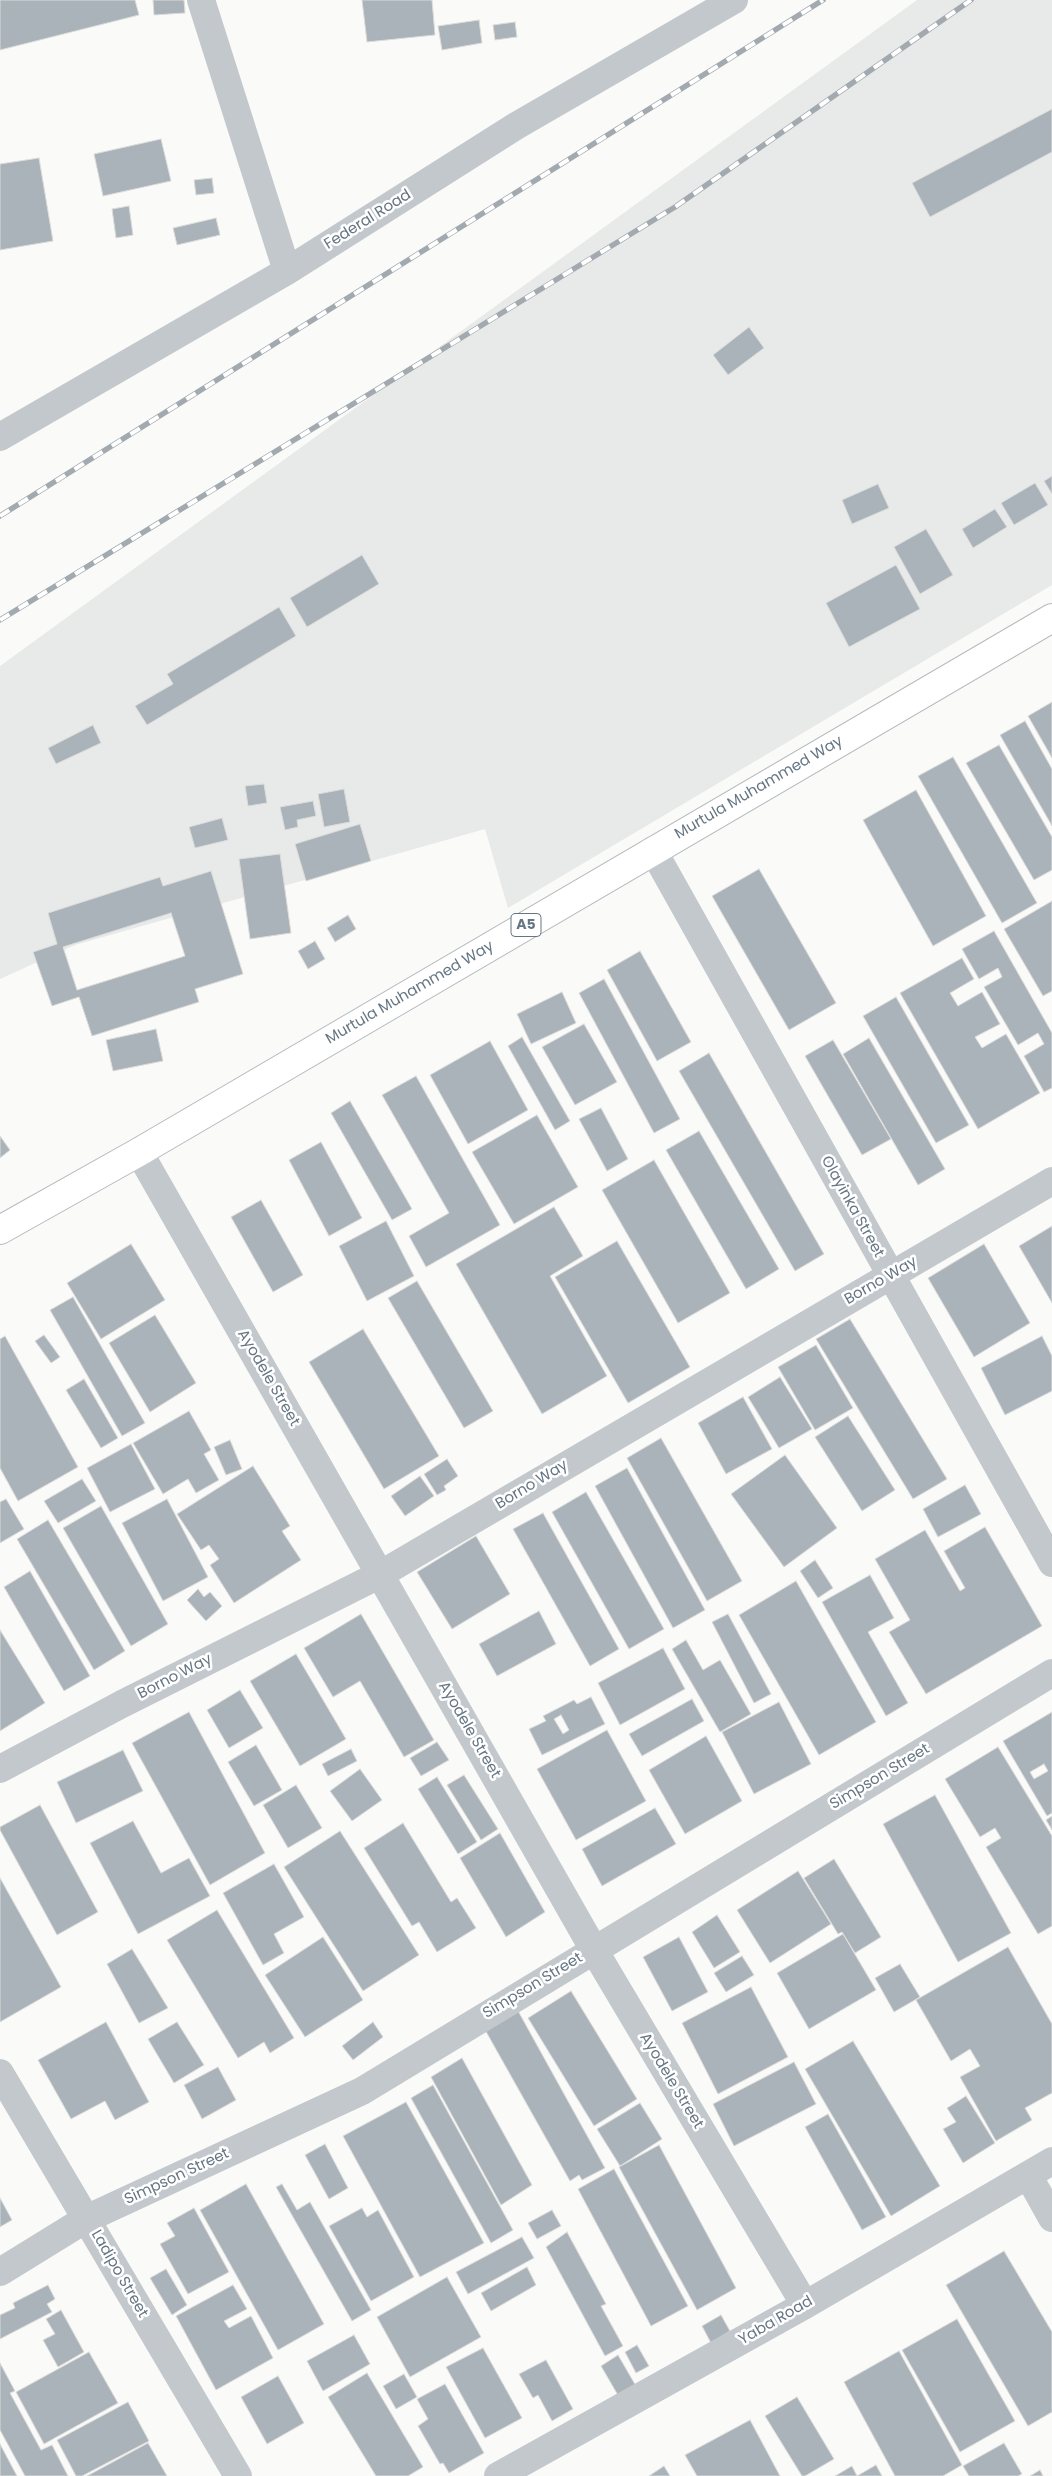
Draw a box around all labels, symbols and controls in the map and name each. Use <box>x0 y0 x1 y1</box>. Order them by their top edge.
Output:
street label: Federal Road <box>321 186 415 254</box>
street label: Murtula Muhammed Way <box>672 732 846 844</box>
road number: A5 <box>511 914 541 936</box>
street label: Murtula Muhammed Way <box>323 937 497 1049</box>
street label: Olayinka Street <box>817 1153 887 1261</box>
street label: Borno Way <box>842 1253 920 1309</box>
street label: Ayodele Street <box>233 1327 303 1429</box>
street label: Borno Way <box>493 1456 571 1514</box>
street label: Borno Way <box>135 1651 215 1703</box>
street label: Ayodele Street <box>434 1679 504 1781</box>
street label: Simpson Street <box>827 1740 933 1814</box>
street label: Simpson Street <box>480 1949 586 2023</box>
street label: Ayodele Street <box>635 2030 707 2132</box>
street label: Simpson Street <box>122 2145 232 2209</box>
street label: Ladipo Street <box>87 2227 151 2321</box>
street label: Yaba Road <box>736 2293 816 2349</box>

